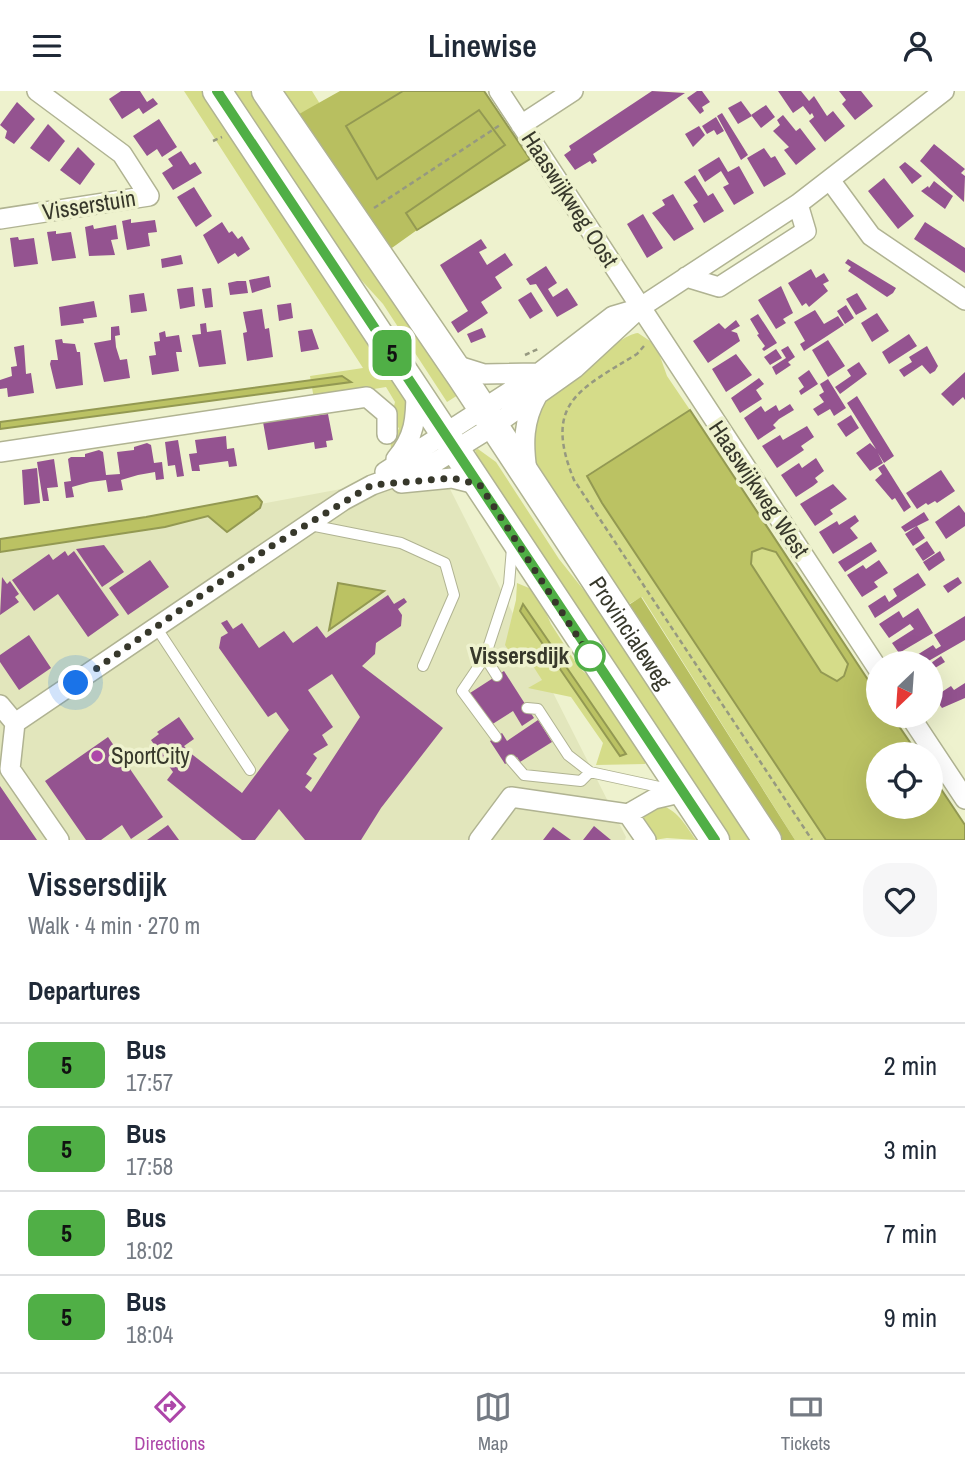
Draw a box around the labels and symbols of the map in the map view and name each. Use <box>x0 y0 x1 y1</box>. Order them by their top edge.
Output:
street label: Haaswijkweg Oost <box>515 125 626 273</box>
street label: Visserstuin <box>40 182 138 227</box>
line badge: 5 <box>369 330 415 376</box>
street label: Haaswijkweg West <box>702 414 817 563</box>
street label: Provincialeweg <box>582 570 680 695</box>
place label: Vissersdijk <box>470 640 570 671</box>
marker: Vissersdijk <box>575 641 605 671</box>
north arrow <box>866 651 943 728</box>
your location <box>58 665 93 700</box>
place label: SportCity <box>111 740 190 771</box>
marker: SportCity <box>89 748 105 764</box>

